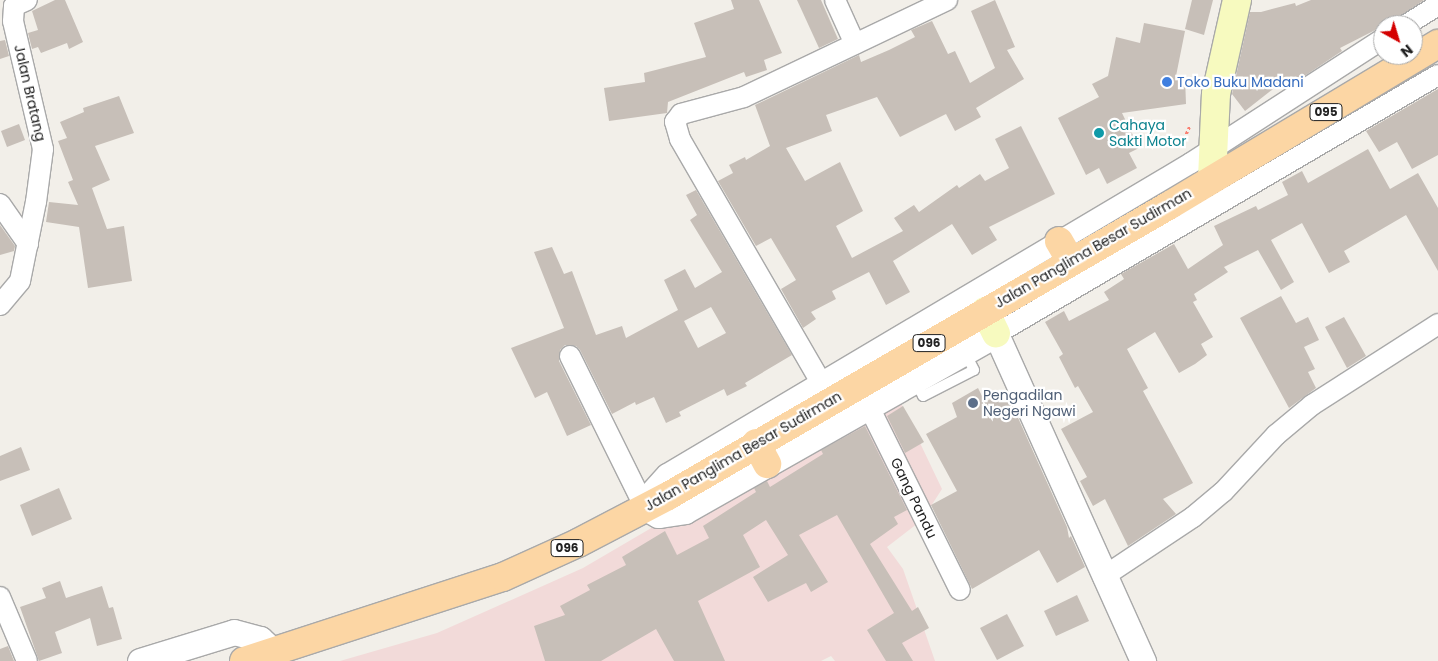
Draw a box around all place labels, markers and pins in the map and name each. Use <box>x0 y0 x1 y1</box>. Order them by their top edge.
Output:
place label: Toko Buku Madani <box>1177 74 1304 90</box>
marker: Toko Buku Madani <box>1161 76 1173 88</box>
place label: Cahaya Sakti Motor <box>1109 117 1186 150</box>
marker: Cahaya Sakti Motor <box>1093 127 1105 139</box>
place label: Pengadilan Negeri Ngawi <box>983 387 1076 420</box>
marker: Pengadilan Negeri Ngawi <box>967 397 979 409</box>

